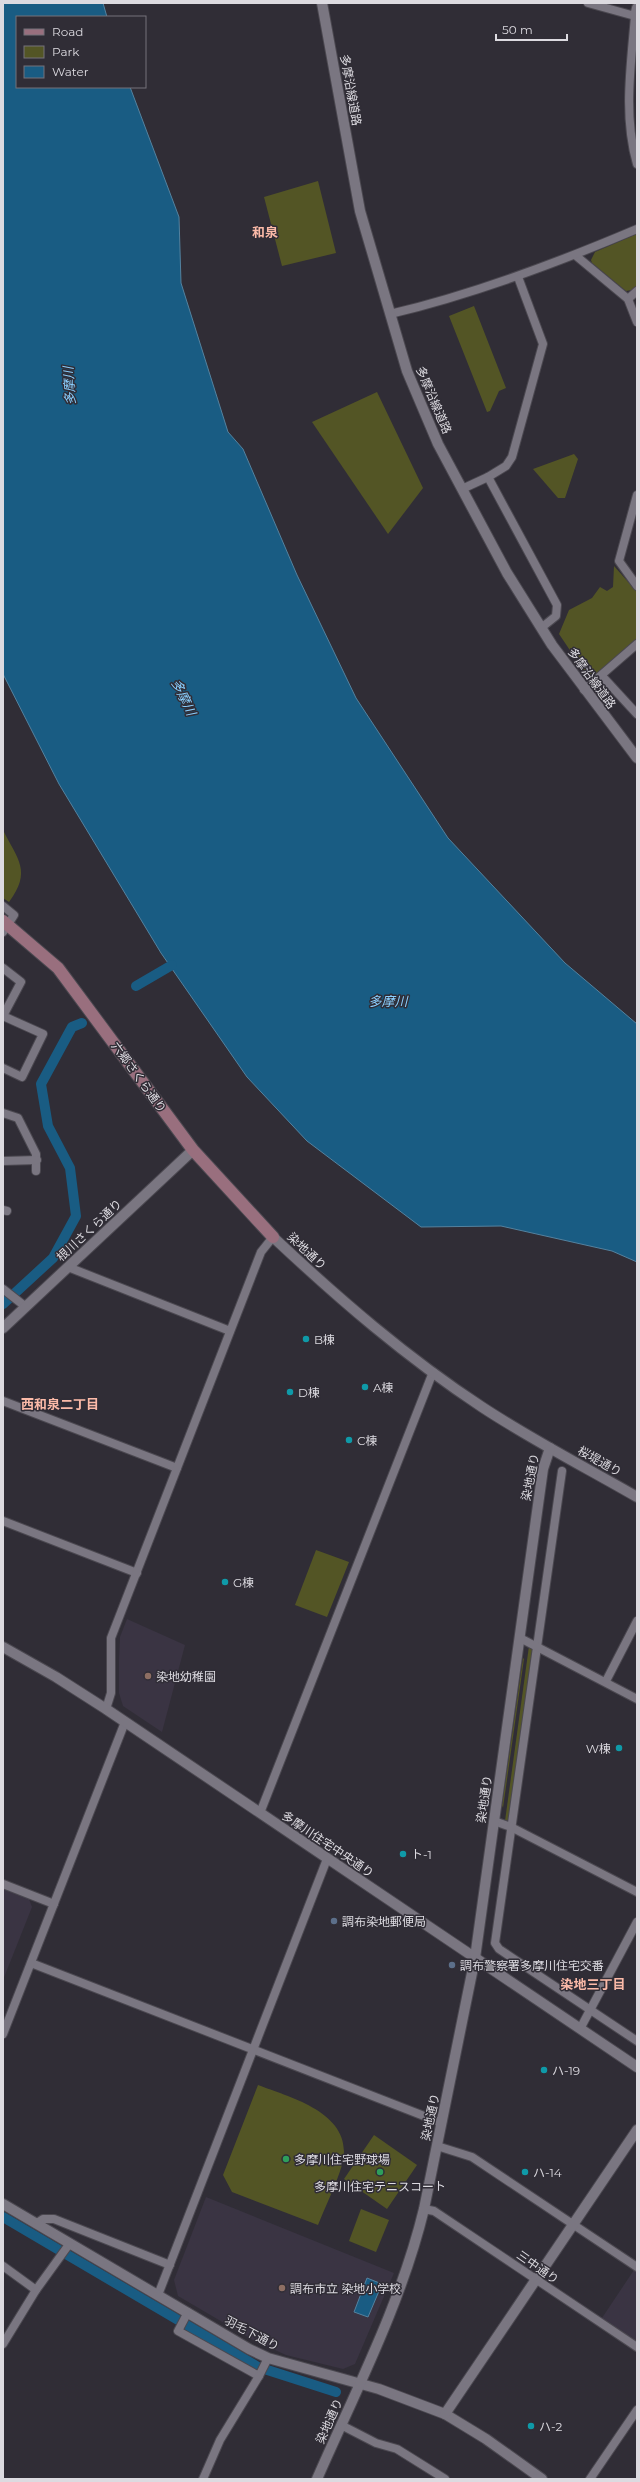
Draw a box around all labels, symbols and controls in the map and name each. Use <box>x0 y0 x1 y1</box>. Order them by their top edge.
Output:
legend <box>16 16 146 88</box>
scale bar <box>496 16 567 42</box>
text: 50 m <box>502 22 533 37</box>
text: Road <box>52 24 83 39</box>
text: Park <box>52 44 80 59</box>
street label: 多摩沿線道路 <box>337 53 365 127</box>
text: Water <box>52 64 89 79</box>
district label: 和泉 <box>252 224 278 240</box>
water label: 多摩川 <box>60 364 78 406</box>
street label: 多摩沿線道路 <box>413 364 455 436</box>
street label: 多摩沿線道路 <box>565 644 619 712</box>
water label: 多摩川 <box>168 676 201 720</box>
water label: 多摩川 <box>368 993 409 1009</box>
street label: 六郷さくら通り <box>108 1039 170 1115</box>
street label: 根川さくら通り <box>53 1196 125 1264</box>
street label: 染地通り <box>284 1229 330 1273</box>
place label: B棟 <box>314 1332 335 1347</box>
marker: B棟 <box>301 1334 311 1344</box>
place label: A棟 <box>373 1380 394 1395</box>
marker: A棟 <box>360 1382 370 1392</box>
place label: D棟 <box>298 1385 320 1400</box>
marker: D棟 <box>285 1387 295 1397</box>
district label: 西和泉二丁目 <box>21 1396 99 1412</box>
place label: C棟 <box>357 1433 378 1448</box>
marker: C棟 <box>344 1435 354 1445</box>
street label: 桜堤通り <box>575 1443 625 1479</box>
street label: 染地通り <box>518 1452 542 1502</box>
place label: G棟 <box>233 1575 254 1590</box>
marker: G棟 <box>220 1577 230 1587</box>
place label: 染地幼稚園 <box>156 1669 216 1684</box>
marker: 染地幼稚園 <box>143 1671 153 1681</box>
place label: W棟 <box>586 1741 611 1756</box>
marker: W棟 <box>614 1743 624 1753</box>
street label: 染地通り <box>473 1774 495 1824</box>
street label: 多摩川住宅中央通り <box>279 1808 377 1880</box>
place label: ト-1 <box>411 1847 432 1862</box>
marker: ト-1 <box>398 1849 408 1859</box>
place label: 調布染地郵便局 <box>342 1914 426 1929</box>
marker: 調布染地郵便局 <box>329 1916 339 1926</box>
place label: 調布警察署多摩川住宅交番 <box>460 1958 604 1973</box>
marker: 調布警察署多摩川住宅交番 <box>447 1960 457 1970</box>
district label: 染地三丁目 <box>560 1976 626 1992</box>
place label: ハ-19 <box>552 2063 580 2078</box>
marker: ハ-19 <box>539 2065 549 2075</box>
street label: 染地通り <box>418 2092 442 2142</box>
place label: 多摩川住宅野球場 <box>294 2152 390 2167</box>
marker: 多摩川住宅野球場 <box>281 2154 291 2164</box>
place label: ハ-14 <box>533 2165 562 2180</box>
marker: 多摩川住宅テニスコート <box>375 2167 385 2177</box>
marker: ハ-14 <box>520 2167 530 2177</box>
place label: 多摩川住宅テニスコート <box>314 2179 446 2194</box>
street label: 三中通り <box>514 2247 562 2287</box>
place label: 調布市立 染地小学校 <box>290 2281 401 2296</box>
marker: 調布市立 染地小学校 <box>277 2283 287 2293</box>
street label: 羽毛下通り <box>222 2312 282 2354</box>
street label: 染地通り <box>312 2396 346 2446</box>
place label: ハ-2 <box>539 2419 562 2434</box>
marker: ハ-2 <box>526 2421 536 2431</box>

